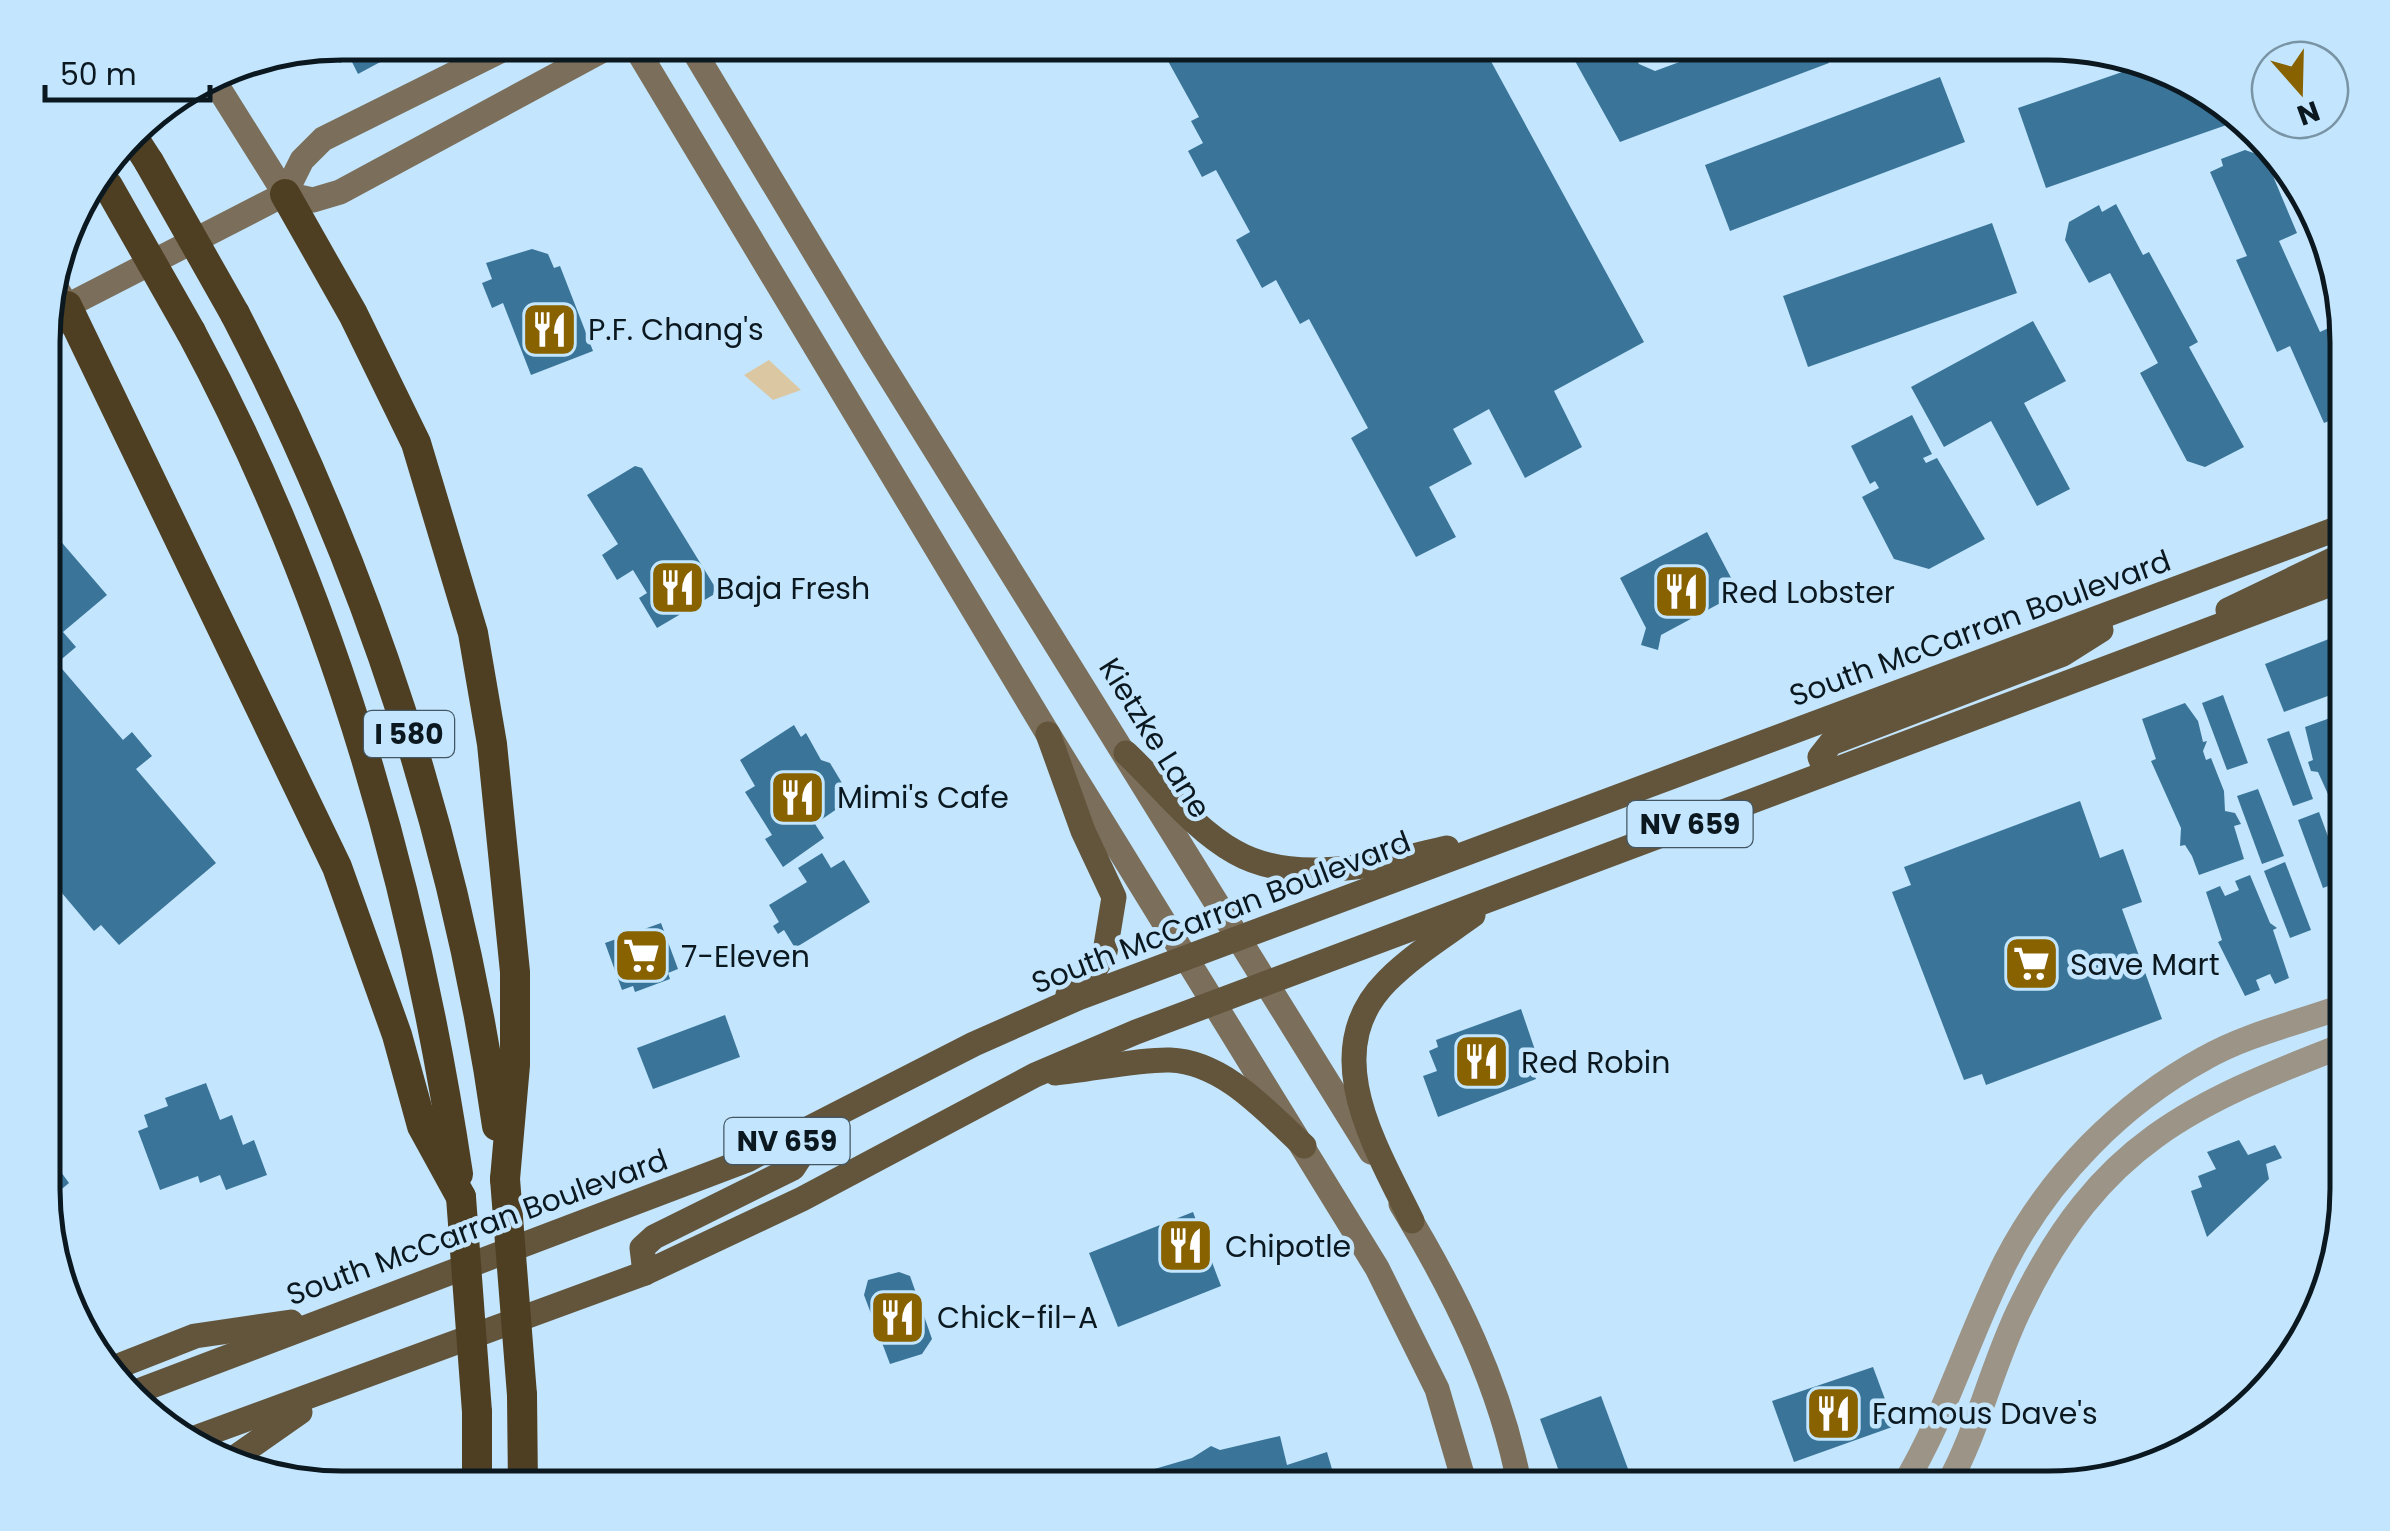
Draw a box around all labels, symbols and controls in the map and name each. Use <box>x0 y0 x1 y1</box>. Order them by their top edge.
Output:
scale bar <box>45 40 210 102</box>
north arrow <box>2250 40 2350 140</box>
text: 50 m <box>60 53 137 96</box>
text: N <box>2292 91 2325 135</box>
restaurant icon: P.F. Chang's <box>519 299 579 359</box>
place label: P.F. Chang's <box>588 308 764 351</box>
street label: South McCarran Boulevard <box>1783 539 2177 717</box>
restaurant icon: Baja Fresh <box>647 558 707 618</box>
restaurant icon: Red Lobster <box>1652 562 1712 622</box>
place label: Baja Fresh <box>716 567 870 610</box>
place label: Red Lobster <box>1721 571 1895 614</box>
street label: Kietzke Lane <box>1089 650 1221 826</box>
road number: I 580 <box>364 711 454 757</box>
restaurant icon: Mimi's Cafe <box>768 767 828 827</box>
place label: Mimi's Cafe <box>837 776 1009 819</box>
road number: NV 659 <box>1628 801 1752 847</box>
street label: South McCarran Boulevard <box>1025 820 1417 1004</box>
supermarket icon: 7-Eleven <box>612 926 672 986</box>
supermarket icon: Save Mart <box>2001 934 2061 994</box>
place label: 7-Eleven <box>681 935 810 978</box>
place label: Save Mart <box>2070 943 2220 986</box>
restaurant icon: Red Robin <box>1452 1032 1512 1092</box>
place label: Red Robin <box>1521 1041 1670 1084</box>
road number: NV 659 <box>724 1118 850 1164</box>
street label: South McCarran Boulevard <box>280 1138 674 1316</box>
restaurant icon: Chipotle <box>1156 1216 1216 1276</box>
place label: Chipotle <box>1225 1225 1351 1268</box>
restaurant icon: Chick-fil-A <box>868 1287 928 1347</box>
place label: Chick-fil-A <box>937 1296 1098 1339</box>
restaurant icon: Famous Dave's <box>1803 1383 1863 1443</box>
place label: Famous Dave's <box>1872 1392 2098 1435</box>

